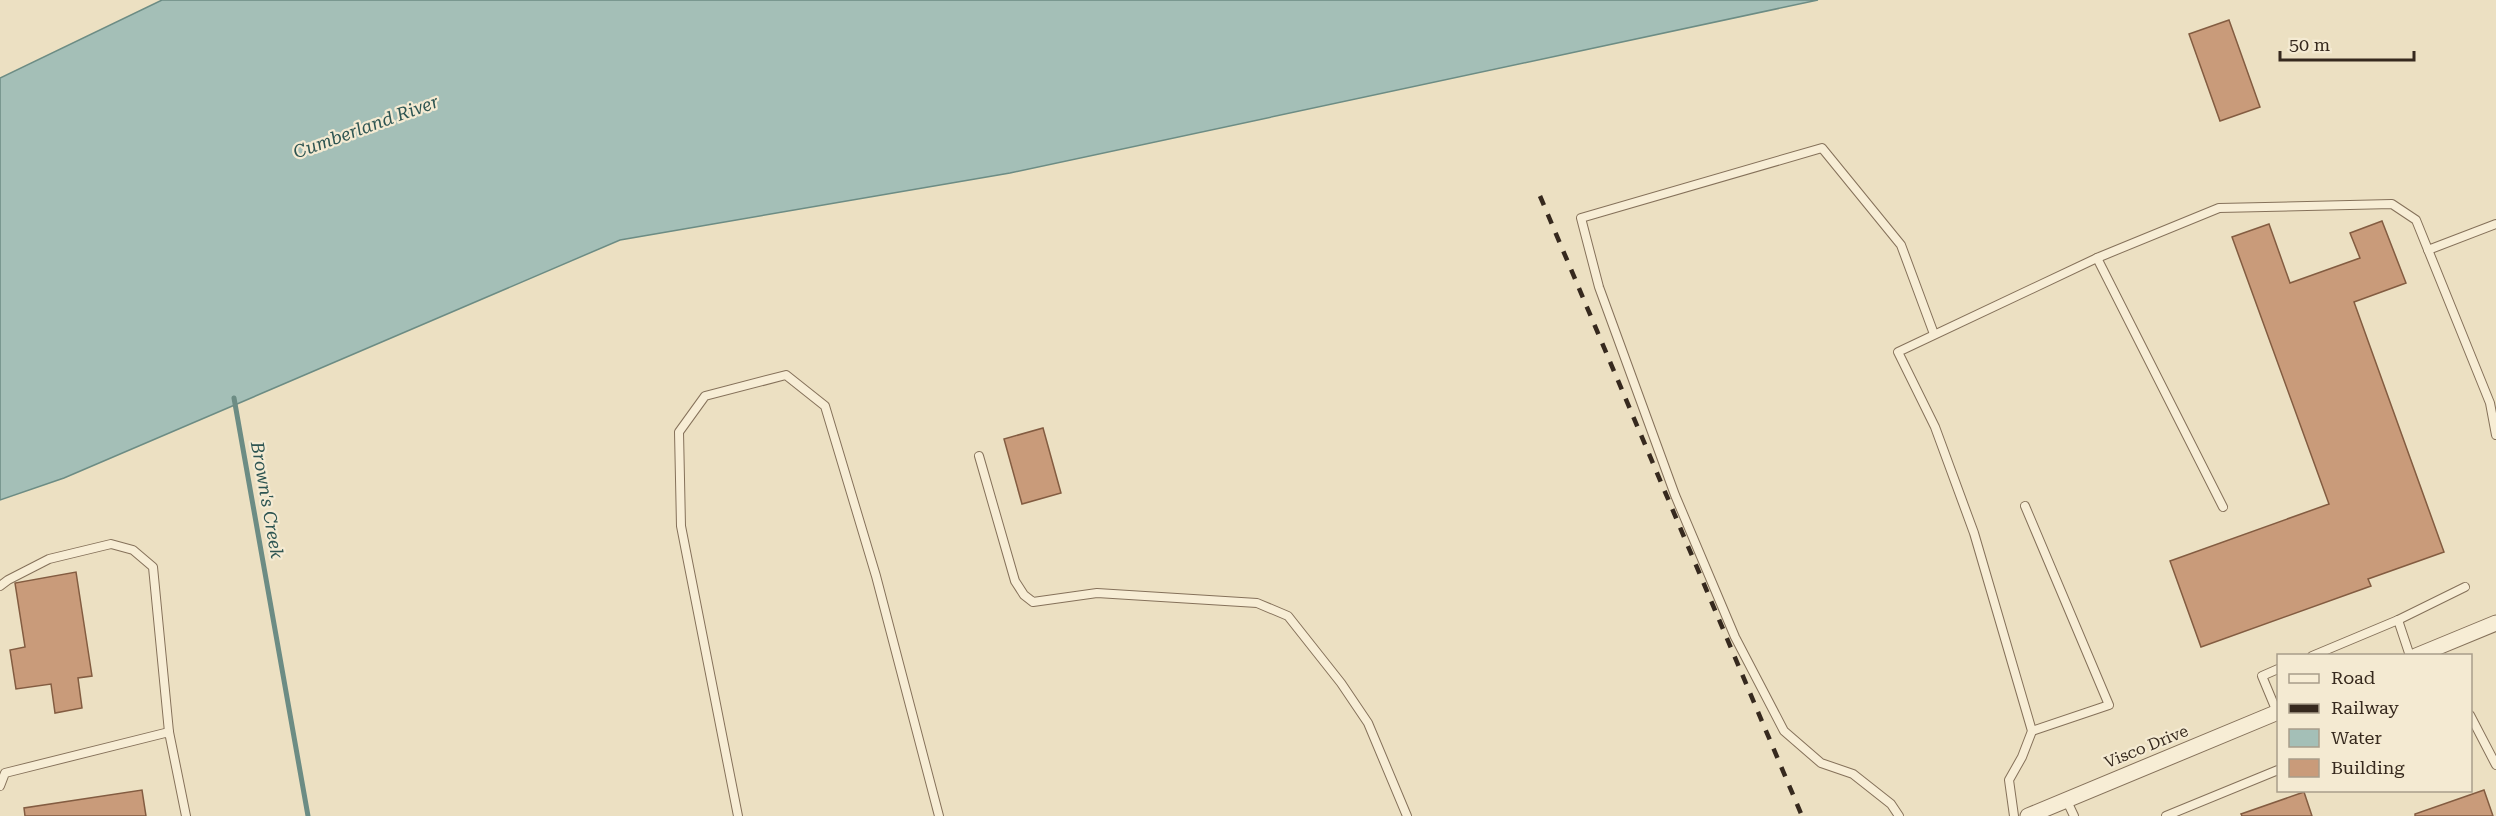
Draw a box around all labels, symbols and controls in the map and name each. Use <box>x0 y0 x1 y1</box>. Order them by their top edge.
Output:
scale bar <box>2280 24 2414 62</box>
text: 50 m <box>2289 34 2330 55</box>
water label: Cumberland River <box>290 90 442 163</box>
water label: Brown's Creek <box>247 439 288 560</box>
legend <box>2277 654 2472 792</box>
text: Road <box>2331 667 2376 688</box>
text: Railway <box>2331 697 2399 718</box>
street label: Visco Drive <box>2102 721 2191 772</box>
text: Water <box>2331 727 2382 748</box>
text: Building <box>2331 757 2405 778</box>

